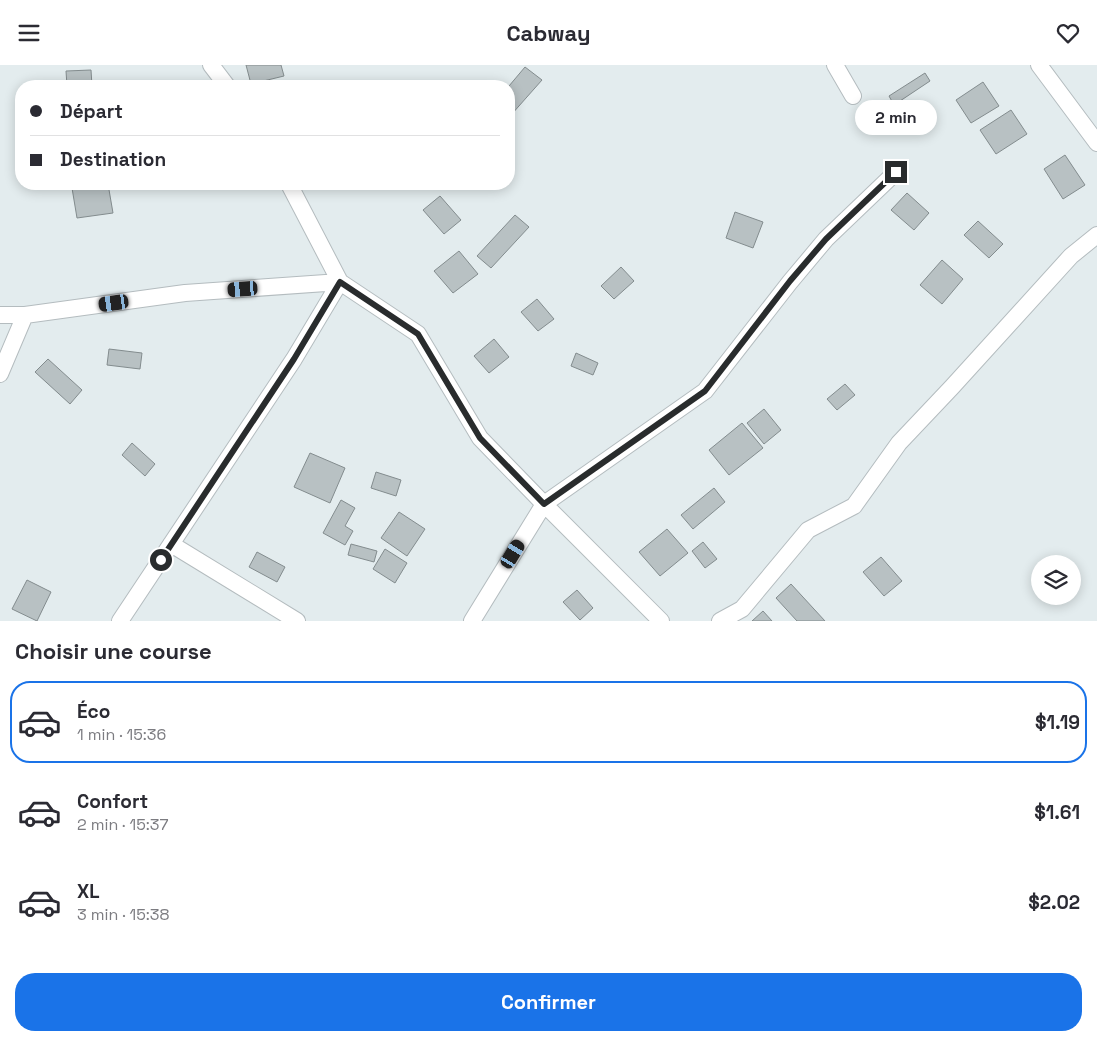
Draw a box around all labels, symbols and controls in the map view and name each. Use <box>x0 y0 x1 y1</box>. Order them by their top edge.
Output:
icon: menu <box>15 19 43 47</box>
text: Cabway <box>506 19 591 47</box>
icon: heart <box>1054 19 1082 47</box>
text: Départ <box>60 99 123 124</box>
callout: 2 min <box>855 99 937 135</box>
text: 2 min <box>875 107 917 128</box>
text: Destination <box>60 147 166 172</box>
route end <box>885 161 907 183</box>
car <box>227 280 258 298</box>
car <box>98 293 129 313</box>
car <box>498 537 527 571</box>
route start <box>150 549 172 571</box>
map controls <box>1031 555 1081 605</box>
button: layers <box>1031 555 1081 605</box>
text: Choisir une course <box>15 637 212 665</box>
text: Éco <box>77 699 110 724</box>
icon: car <box>17 700 62 745</box>
text: $1.19 <box>1035 710 1080 735</box>
text: 1 min · 15:36 <box>77 724 166 745</box>
text: Confort <box>77 789 148 814</box>
icon: car <box>17 790 62 835</box>
text: $1.61 <box>1034 800 1080 825</box>
text: 2 min · 15:37 <box>77 814 168 835</box>
text: XL <box>77 879 100 904</box>
icon: car <box>17 880 62 925</box>
text: $2.02 <box>1028 890 1080 915</box>
text: 3 min · 15:38 <box>77 904 169 925</box>
button: Confirmer <box>15 973 1082 1031</box>

